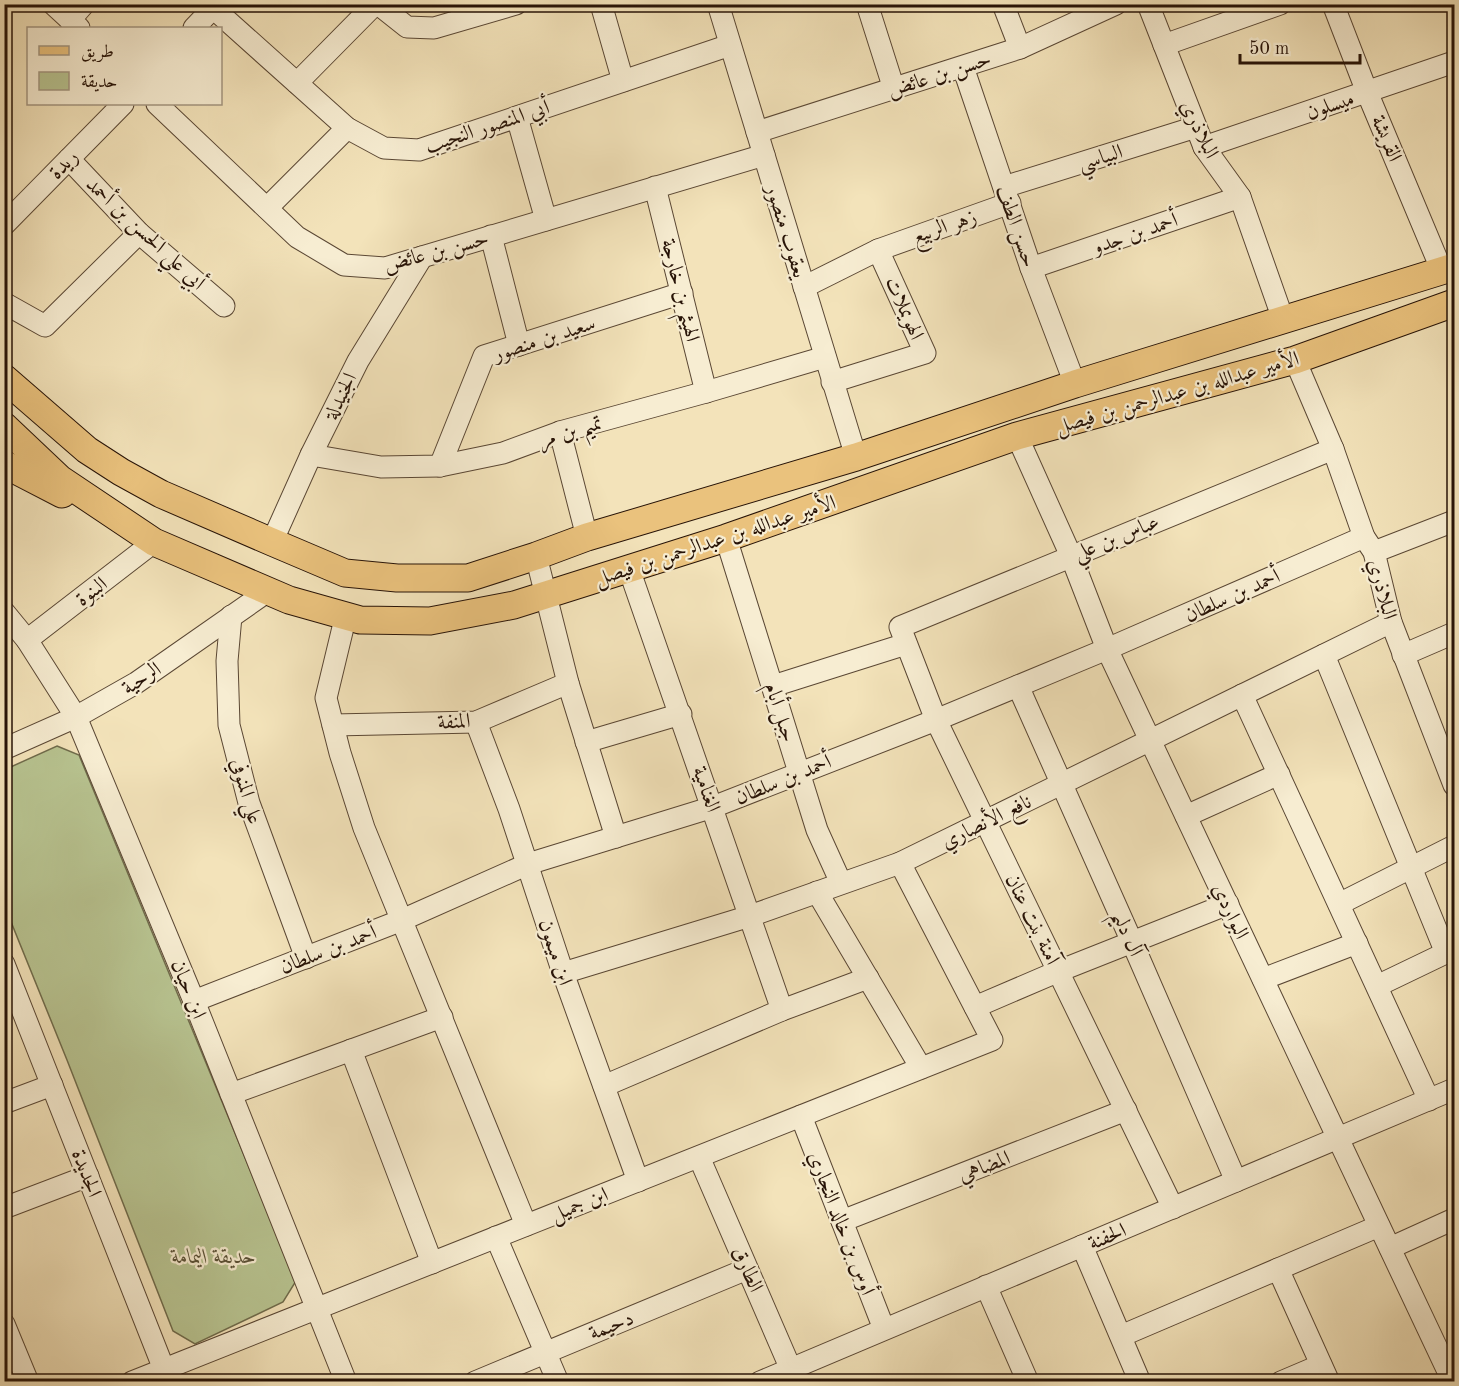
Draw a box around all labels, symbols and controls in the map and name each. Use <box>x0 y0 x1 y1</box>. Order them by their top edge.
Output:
legend <box>27 27 222 105</box>
scale bar <box>1240 27 1360 65</box>
text: 50 m <box>1249 40 1289 58</box>
text: طريق <box>81 43 114 63</box>
street label: حسن بن عائض <box>885 49 995 104</box>
text: حديقة <box>81 73 117 92</box>
street label: ميسلون <box>1304 88 1358 125</box>
street label: أبي المنصور النجيب <box>421 92 554 162</box>
street label: البلاذري <box>1172 97 1222 164</box>
street label: القريشة <box>1366 112 1405 165</box>
street label: البياسي <box>1075 142 1128 183</box>
street label: ريدة <box>46 146 83 184</box>
street label: أبي علي الحسن بن أحمد <box>76 169 213 300</box>
street label: يعقوب منصور <box>760 180 810 282</box>
street label: حسن الطف <box>990 183 1039 271</box>
street label: أحمد بن جدو <box>1086 204 1181 259</box>
street label: زهر الربيع <box>909 206 982 255</box>
street label: حسن بن عائض <box>382 228 492 278</box>
street label: الهيثم بن خارجة <box>648 237 702 346</box>
street label: الهويملات <box>880 274 927 344</box>
street label: سعيد بن منصور <box>489 313 598 367</box>
street label: الأمير عبدالله بن عبدالرحمن بن فيصل <box>1052 343 1302 441</box>
street label: الجنيدلة <box>321 370 362 424</box>
street label: تميم بن مر <box>536 413 608 461</box>
street label: الأمير عبدالله بن عبدالرحمن بن فيصل <box>591 487 839 593</box>
street label: عباس بن علي <box>1071 512 1165 572</box>
street label: البلاذري <box>1360 557 1400 623</box>
street label: أحمد بن سلطان <box>1179 561 1284 627</box>
street label: البنوة <box>72 574 112 611</box>
street label: الرحية <box>118 658 165 700</box>
street label: جبل أبام <box>754 678 805 747</box>
street label: المنفة <box>437 711 471 734</box>
street label: أحمد بن سلطان <box>730 746 835 809</box>
street label: علي المنوفي <box>218 756 266 829</box>
street label: الغنامية <box>688 764 723 815</box>
street label: نافع الأنصاري <box>936 786 1038 859</box>
street label: آمنة بنت عنان <box>1000 869 1067 971</box>
street label: البواردي <box>1204 880 1252 945</box>
street label: آل دليم <box>1099 906 1151 966</box>
street label: أحمد بن سلطان <box>275 917 380 978</box>
street label: ابن ميمون <box>533 917 575 989</box>
street label: ابن حيان <box>166 957 209 1022</box>
street label: الجديدة <box>66 1147 104 1201</box>
street label: أوس بن خالد النجاري <box>800 1147 883 1300</box>
street label: المضاهي <box>956 1148 1015 1191</box>
street label: ابن جميل <box>548 1184 612 1229</box>
street label: الحفنة <box>1086 1220 1130 1255</box>
street label: الطارق <box>727 1244 766 1296</box>
park label: حديقة اليمامة <box>170 1247 256 1269</box>
street label: دحيمة <box>586 1308 637 1345</box>

